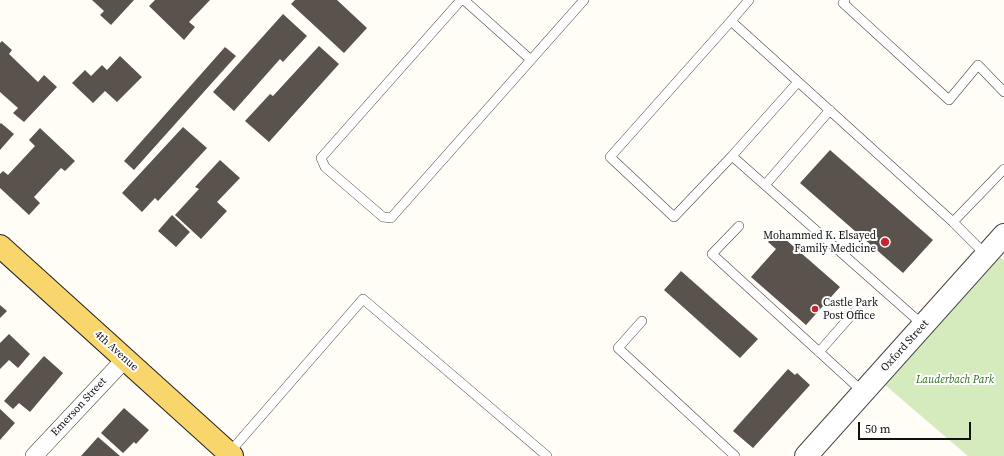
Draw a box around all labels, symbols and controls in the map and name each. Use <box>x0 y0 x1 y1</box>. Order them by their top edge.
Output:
place label: Mohammed K. Elsayed Family Medicine <box>763 229 876 255</box>
marker: Mohammed K. Elsayed Family Medicine <box>879 236 891 248</box>
place label: Castle Park Post Office <box>823 296 878 322</box>
marker: Castle Park Post Office <box>810 304 820 314</box>
street label: Oxford Street <box>878 317 932 375</box>
street label: 4th Avenue <box>91 328 141 374</box>
park label: Lauderbach Park <box>916 373 994 387</box>
street label: Emerson Street <box>49 375 109 439</box>
scale bar <box>860 414 973 440</box>
text: 50 m <box>865 421 891 437</box>

